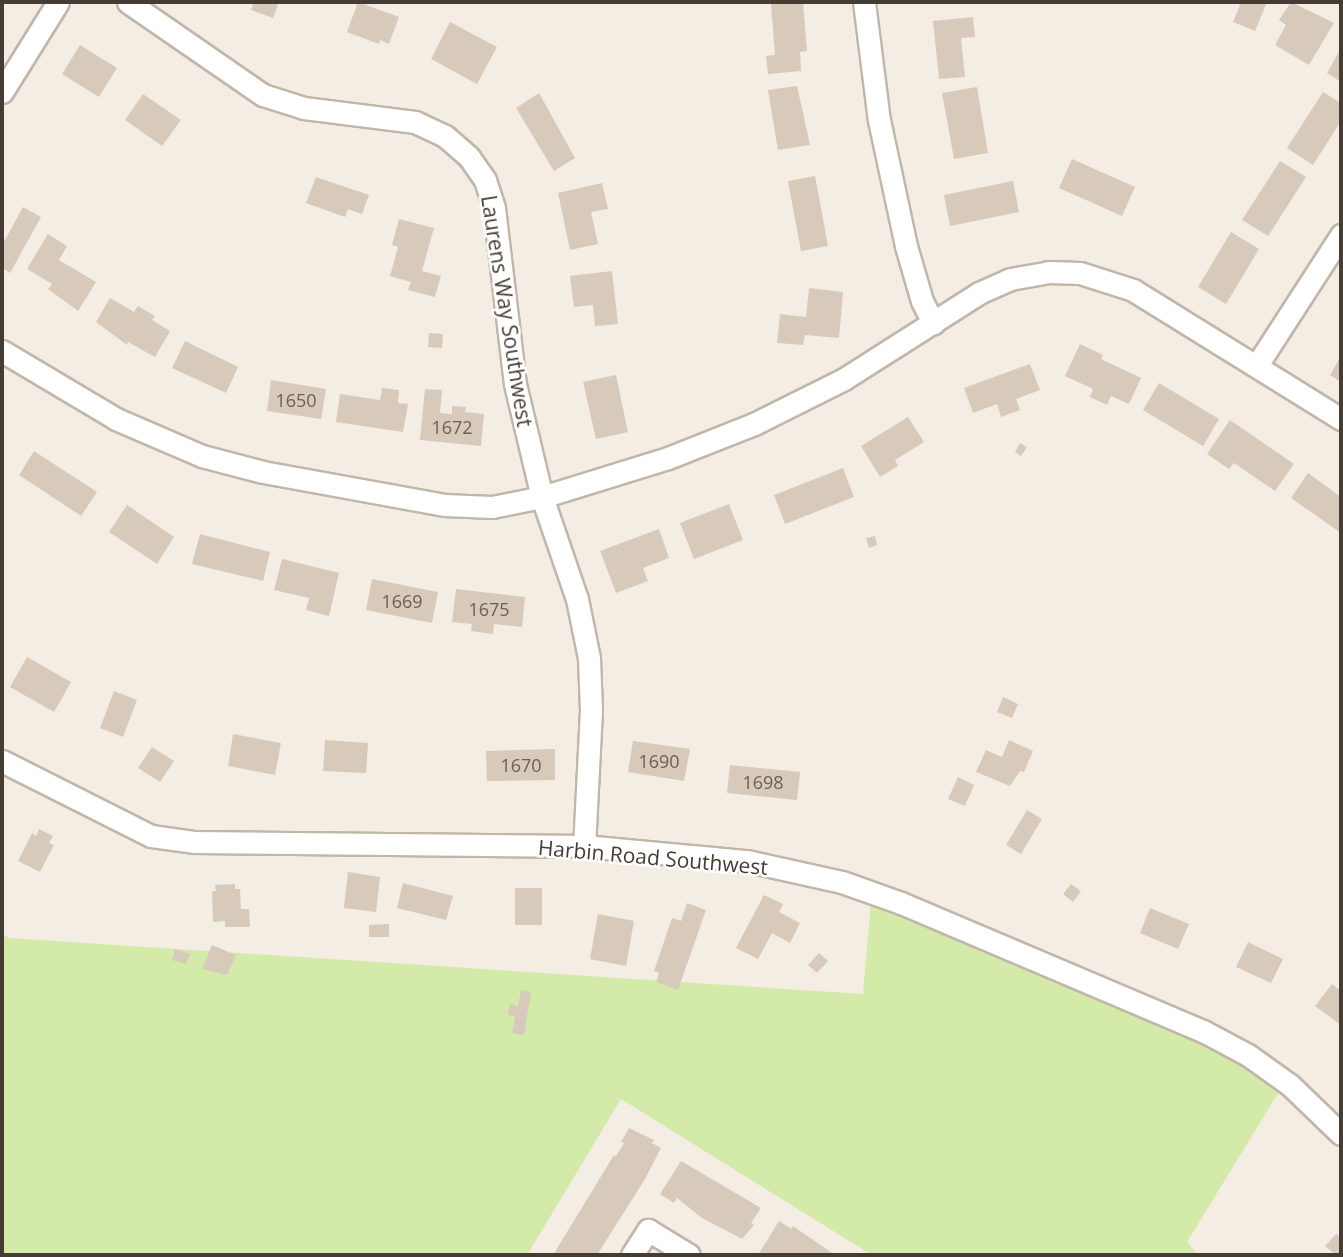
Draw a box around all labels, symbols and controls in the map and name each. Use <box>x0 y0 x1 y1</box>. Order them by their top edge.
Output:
street label: Laurens Way Southwest <box>476 193 538 429</box>
house number: 1650 <box>275 389 317 411</box>
house number: 1672 <box>431 416 473 438</box>
house number: 1669 <box>381 590 423 612</box>
house number: 1675 <box>468 598 510 620</box>
house number: 1690 <box>638 750 680 772</box>
house number: 1670 <box>500 754 542 776</box>
house number: 1698 <box>742 771 784 793</box>
street label: Harbin Road Southwest <box>537 834 769 880</box>

